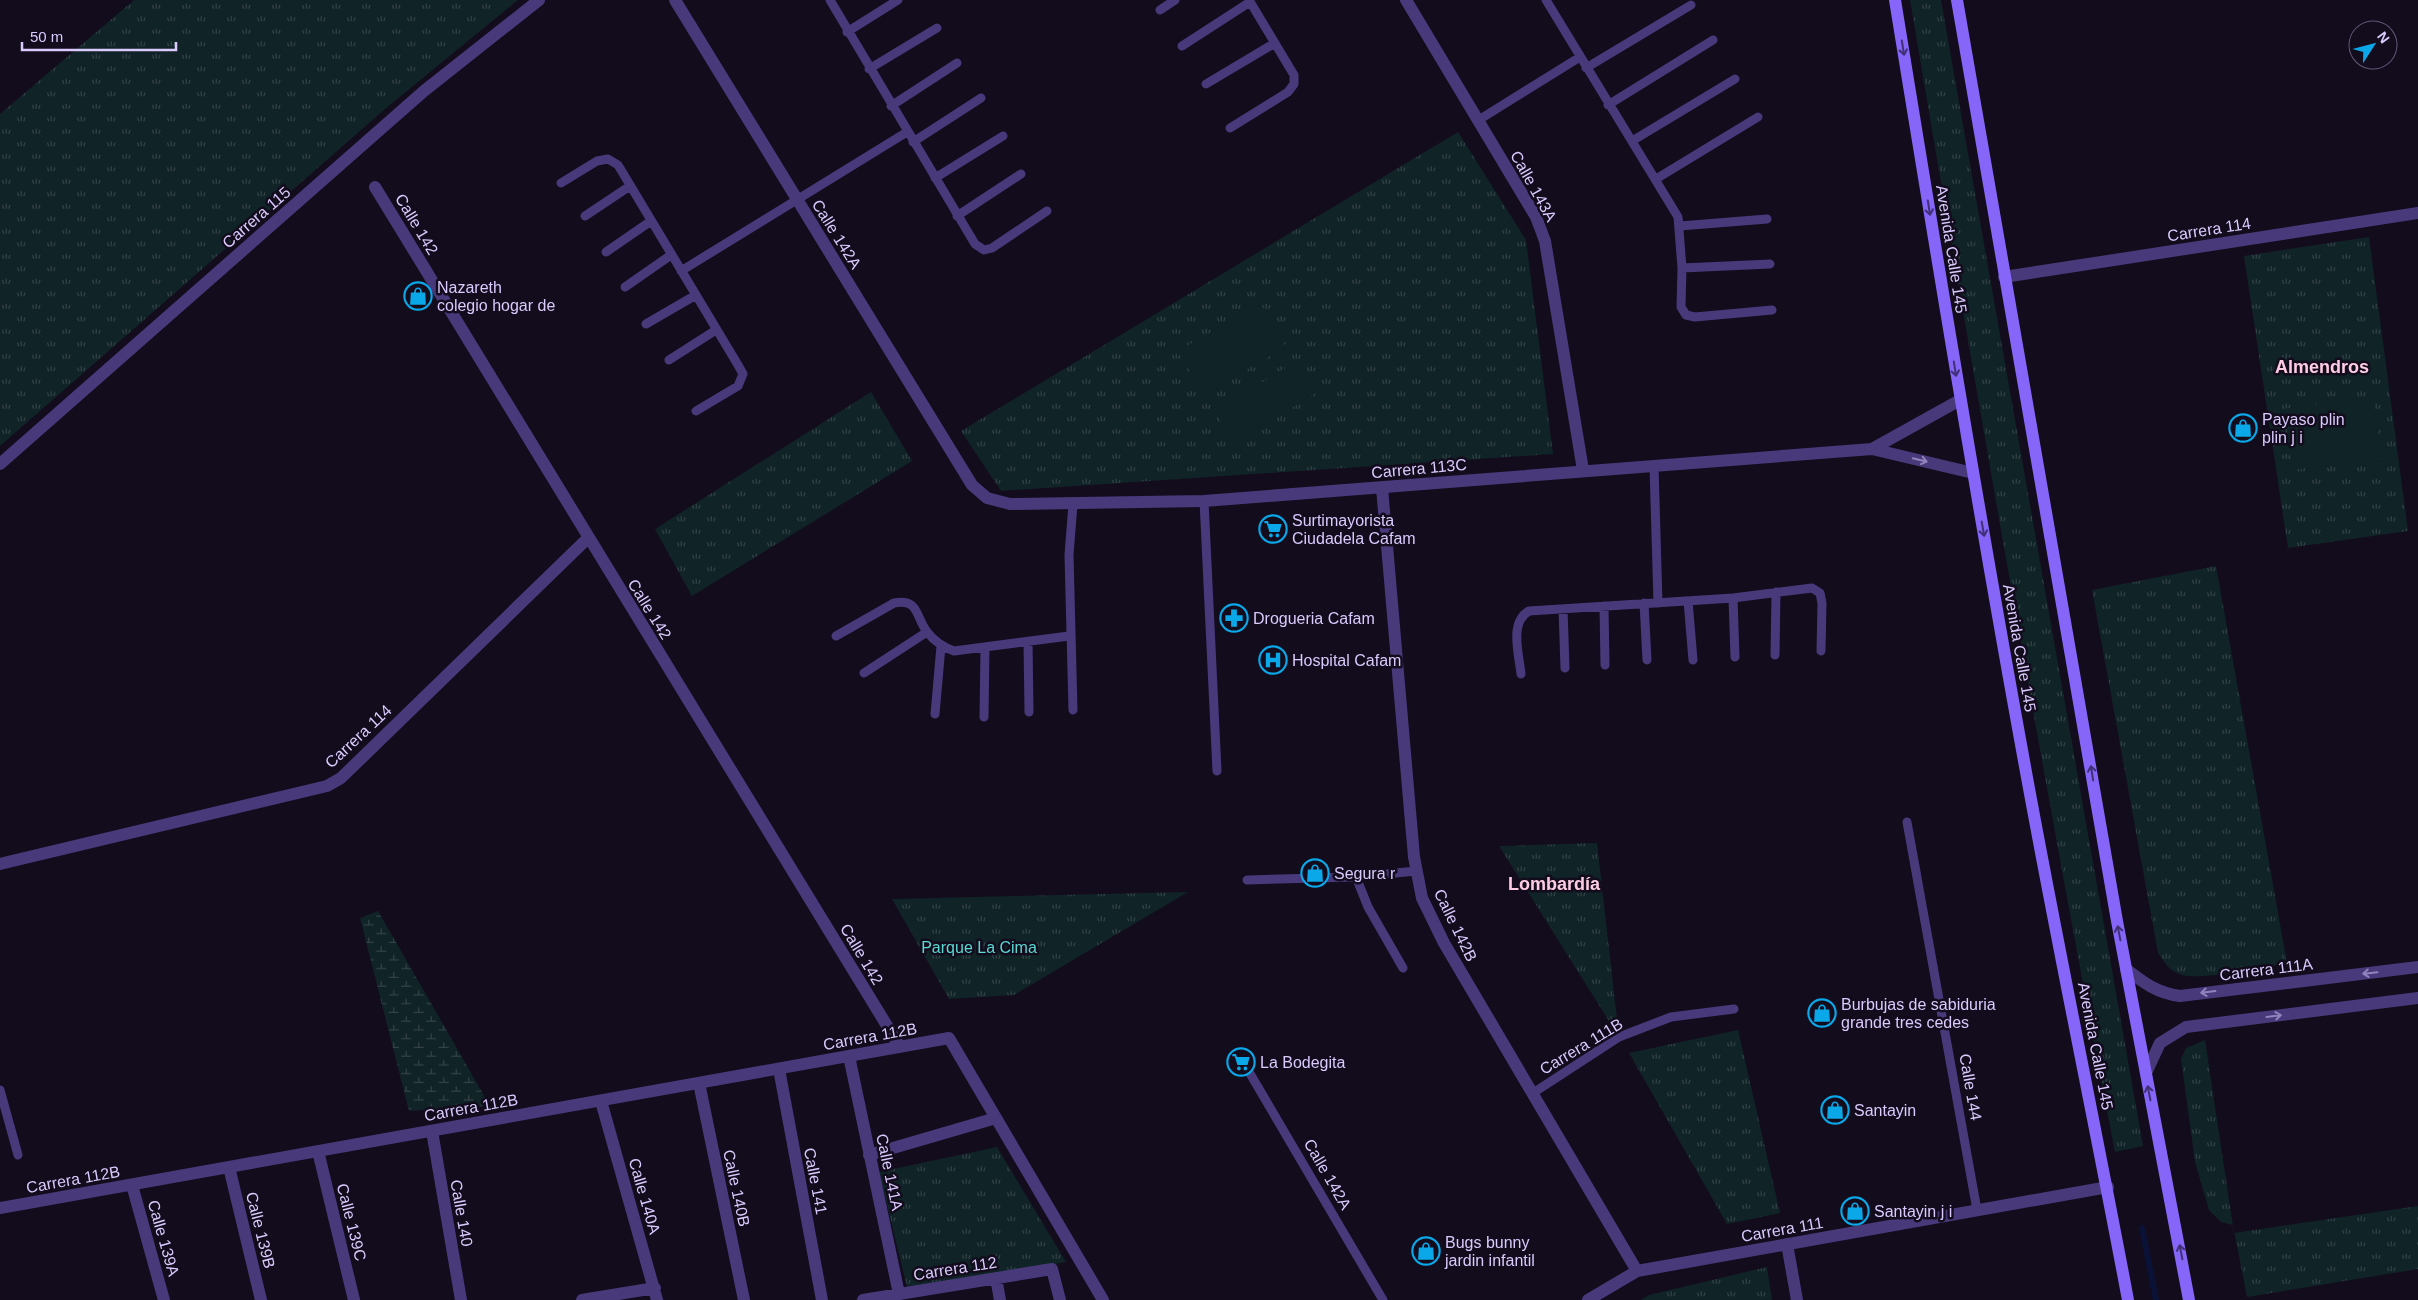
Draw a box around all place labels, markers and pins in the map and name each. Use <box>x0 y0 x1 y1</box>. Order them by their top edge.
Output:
place label: Nazareth colegio hogar de <box>437 279 555 314</box>
shop icon: Nazareth colegio hogar de <box>403 281 433 311</box>
place label: Payaso plin plin j i <box>2262 411 2345 446</box>
shop icon: Payaso plin plin j i <box>2228 413 2258 443</box>
place label: Surtimayorista Ciudadela Cafam <box>1292 512 1416 547</box>
supermarket icon: Surtimayorista Ciudadela Cafam <box>1258 514 1288 544</box>
pharmacy icon: Drogueria Cafam <box>1219 603 1249 633</box>
place label: Drogueria Cafam <box>1253 610 1375 627</box>
hospital icon: Hospital Cafam <box>1258 645 1288 675</box>
place label: Hospital Cafam <box>1292 652 1401 669</box>
shop icon: Segura r <box>1300 858 1330 888</box>
place label: Segura r <box>1334 865 1396 882</box>
place label: Burbujas de sabiduria grande tres cedes <box>1841 996 1996 1031</box>
shop icon: Burbujas de sabiduria grande tres cedes <box>1807 998 1837 1028</box>
supermarket icon: La Bodegita <box>1226 1047 1256 1077</box>
place label: La Bodegita <box>1260 1054 1346 1071</box>
shop icon: Santayin <box>1820 1095 1850 1125</box>
place label: Santayin <box>1854 1102 1916 1119</box>
shop icon: Santayin j i <box>1840 1196 1870 1226</box>
place label: Santayin j i <box>1874 1203 1952 1220</box>
place label: Bugs bunny jardin infantil <box>1444 1234 1535 1269</box>
shop icon: Bugs bunny jardin infantil <box>1411 1236 1441 1266</box>

